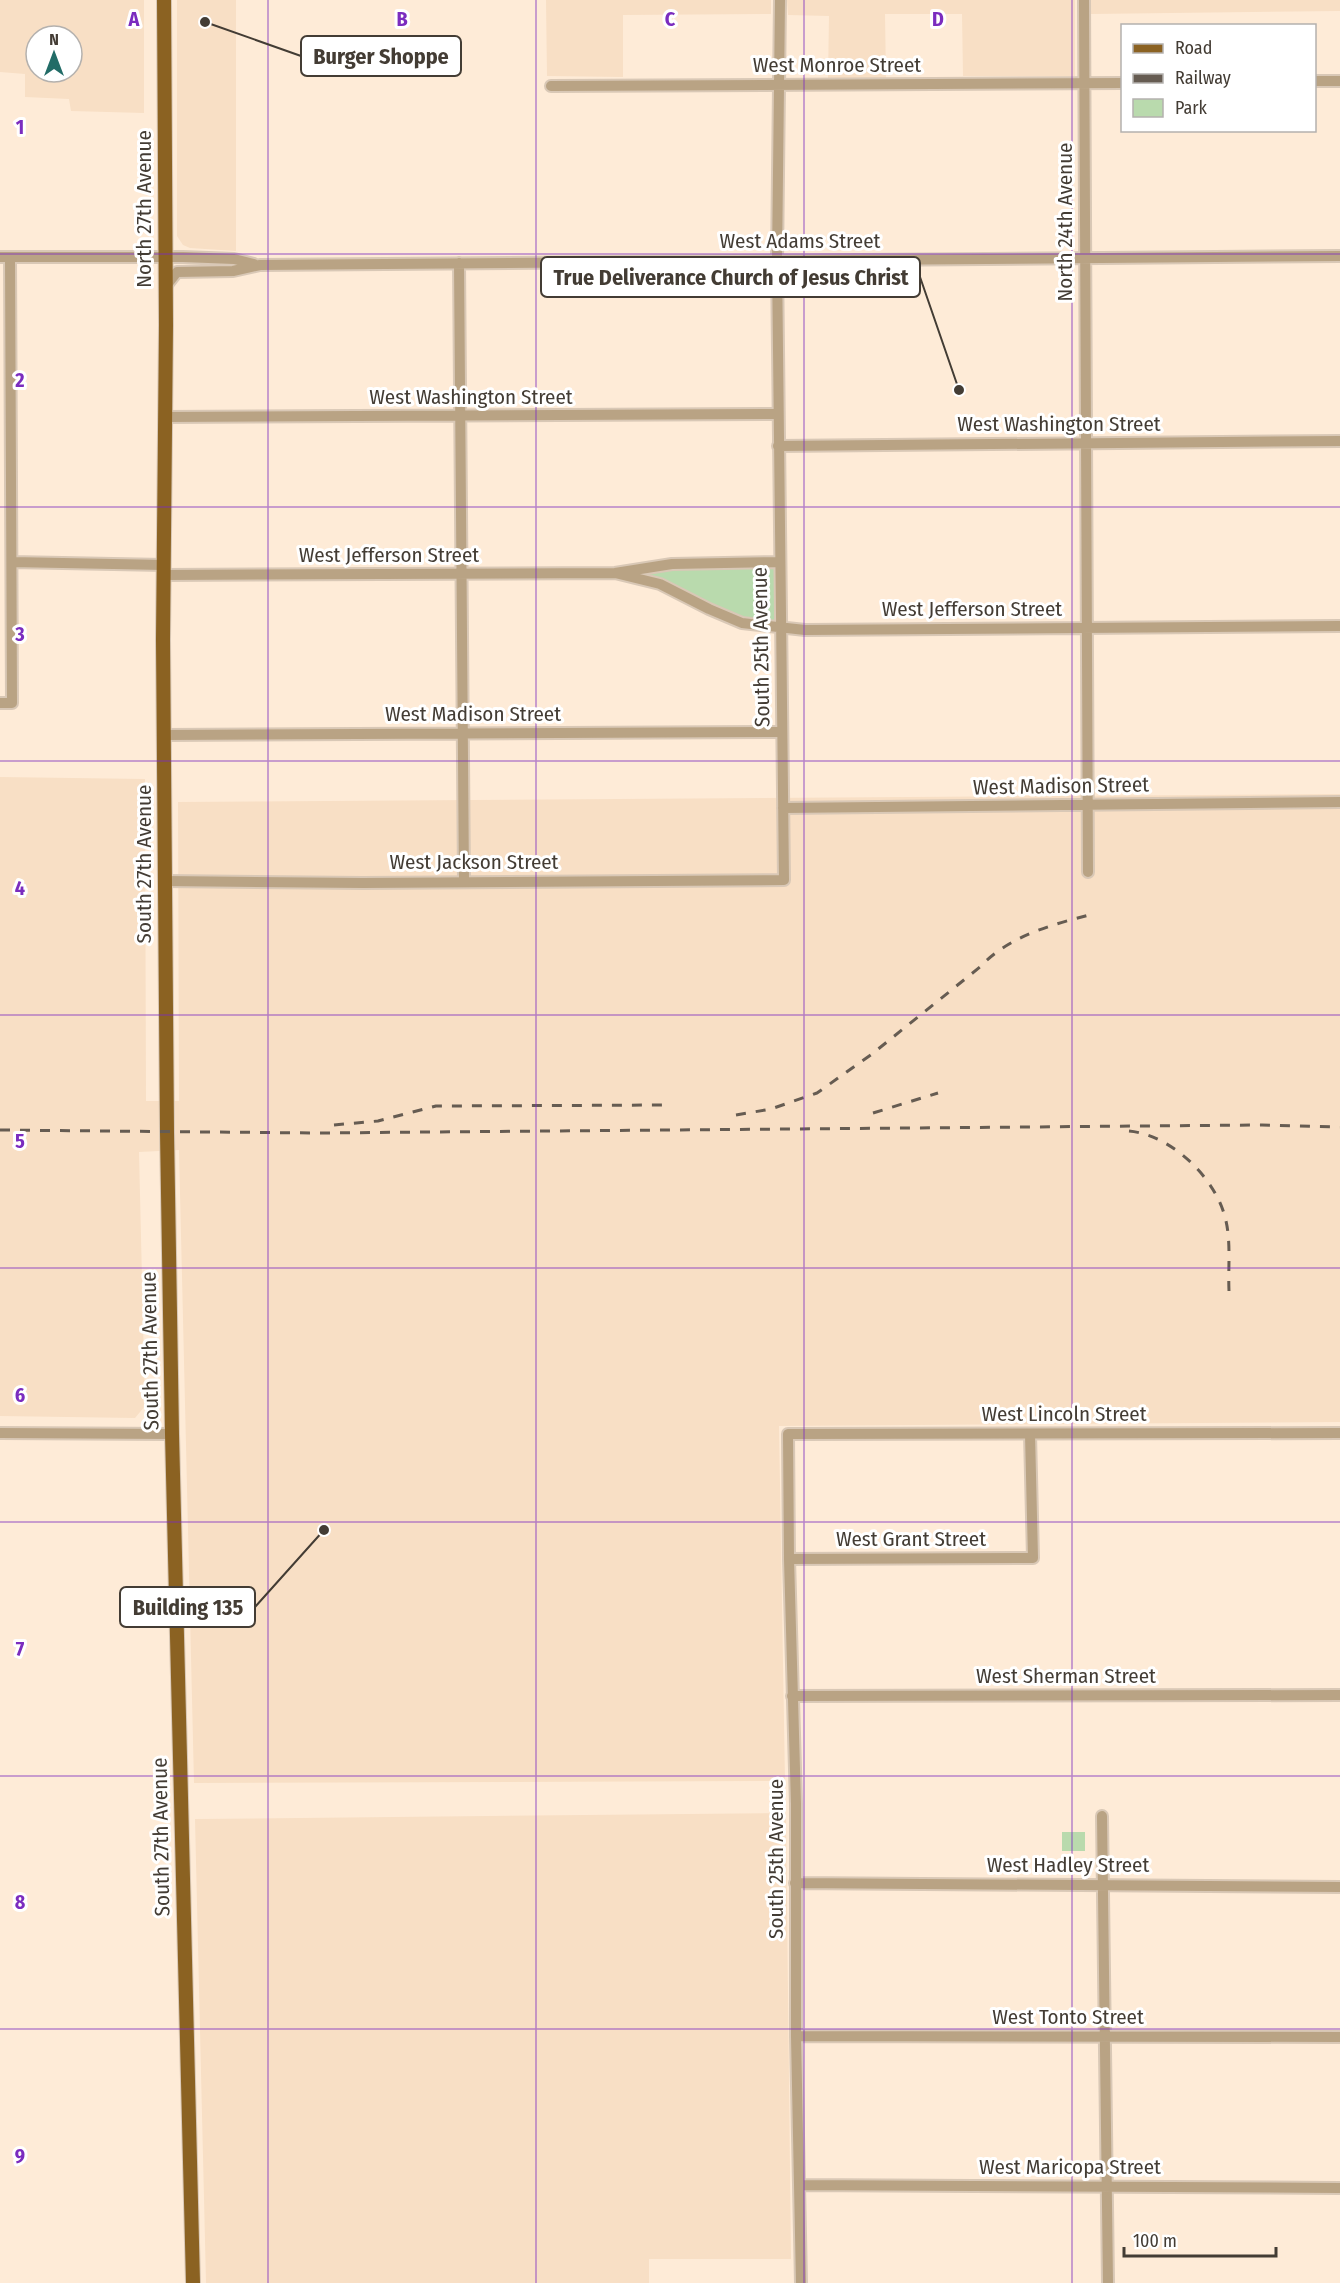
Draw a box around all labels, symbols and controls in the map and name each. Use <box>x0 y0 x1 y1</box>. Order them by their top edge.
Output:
text: A <box>128 7 141 31</box>
text: B <box>396 7 408 31</box>
text: C <box>665 7 676 31</box>
text: D <box>932 7 944 31</box>
north arrow <box>24 24 84 84</box>
legend <box>1121 24 1316 132</box>
text: N <box>49 30 59 49</box>
callout: Burger Shoppe <box>301 36 461 76</box>
text: Road <box>1175 37 1212 59</box>
text: Burger Shoppe <box>313 43 449 70</box>
street label: West Monroe Street <box>753 52 921 78</box>
text: Railway <box>1175 67 1231 89</box>
text: Park <box>1175 97 1208 119</box>
text: 1 <box>16 115 24 139</box>
street label: North 27th Avenue <box>131 130 157 288</box>
street label: North 24th Avenue <box>1052 143 1078 301</box>
street label: West Adams Street <box>720 228 881 254</box>
callout: True Deliverance Church of Jesus Christ <box>541 257 920 297</box>
text: True Deliverance Church of Jesus Christ <box>553 264 909 291</box>
text: 2 <box>14 368 25 392</box>
street label: West Washington Street <box>369 384 573 410</box>
street label: West Washington Street <box>957 411 1161 437</box>
street label: West Jefferson Street <box>299 542 479 568</box>
street label: South 25th Avenue <box>747 567 775 727</box>
street label: West Jefferson Street <box>882 596 1062 622</box>
text: 3 <box>14 622 25 646</box>
street label: West Madison Street <box>385 701 561 727</box>
street label: West Madison Street <box>973 771 1149 801</box>
street label: South 27th Avenue <box>131 785 157 943</box>
street label: West Jackson Street <box>389 849 559 875</box>
text: 4 <box>15 876 25 900</box>
text: 5 <box>15 1129 25 1153</box>
street label: South 27th Avenue <box>136 1271 164 1431</box>
text: 6 <box>15 1383 25 1407</box>
street label: West Lincoln Street <box>981 1401 1147 1427</box>
street label: West Grant Street <box>836 1526 986 1552</box>
callout: Building 135 <box>120 1587 255 1627</box>
text: Building 135 <box>133 1594 243 1621</box>
text: 7 <box>16 1637 25 1661</box>
street label: West Sherman Street <box>976 1663 1156 1689</box>
street label: South 27th Avenue <box>147 1757 175 1917</box>
street label: South 25th Avenue <box>763 1779 789 1939</box>
street label: West Hadley Street <box>987 1852 1149 1878</box>
text: 8 <box>15 1890 26 1914</box>
street label: West Tonto Street <box>992 2004 1144 2030</box>
text: 9 <box>15 2144 25 2168</box>
street label: West Maricopa Street <box>979 2154 1161 2180</box>
scale bar <box>1124 2220 1276 2258</box>
text: 100 m <box>1133 2230 1177 2252</box>

